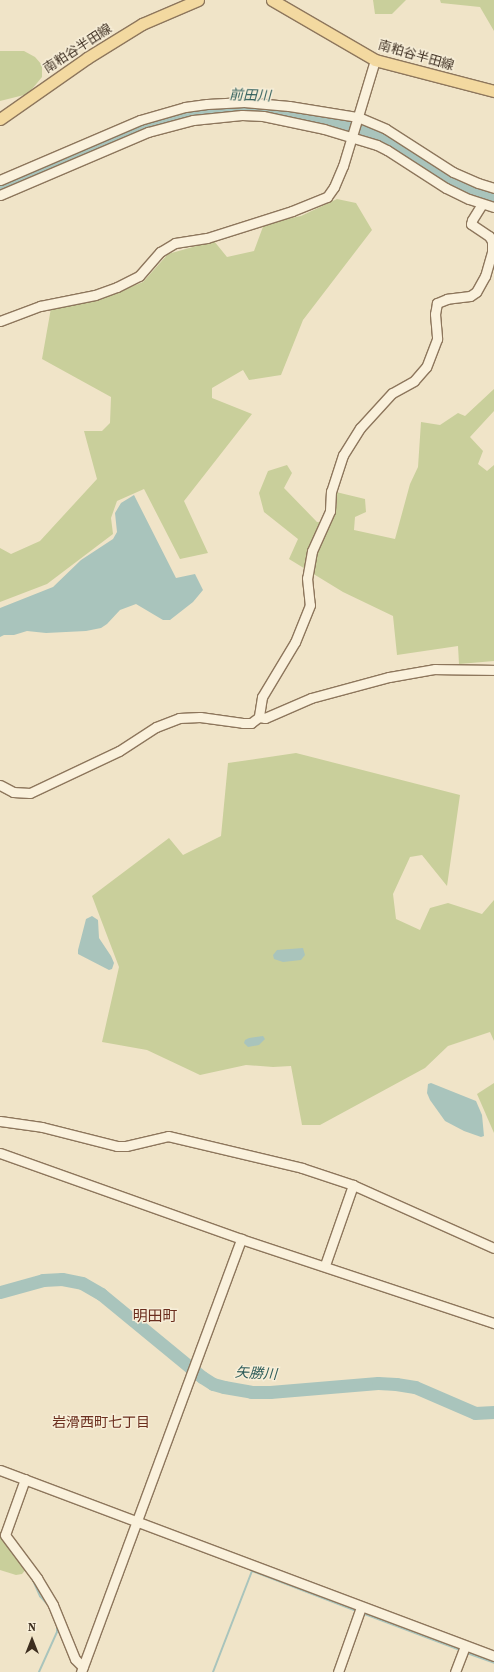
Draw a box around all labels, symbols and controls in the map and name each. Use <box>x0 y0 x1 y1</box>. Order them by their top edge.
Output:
street label: 南粕谷半田線 <box>41 21 115 77</box>
street label: 南粕谷半田線 <box>376 38 456 74</box>
water label: 前田川 <box>229 86 271 104</box>
district label: 明田町 <box>133 1307 177 1325</box>
water label: 矢勝川 <box>235 1364 277 1382</box>
district label: 岩滑西町七丁目 <box>52 1414 150 1430</box>
north arrow <box>12 1620 52 1660</box>
text: N <box>28 1620 36 1635</box>

